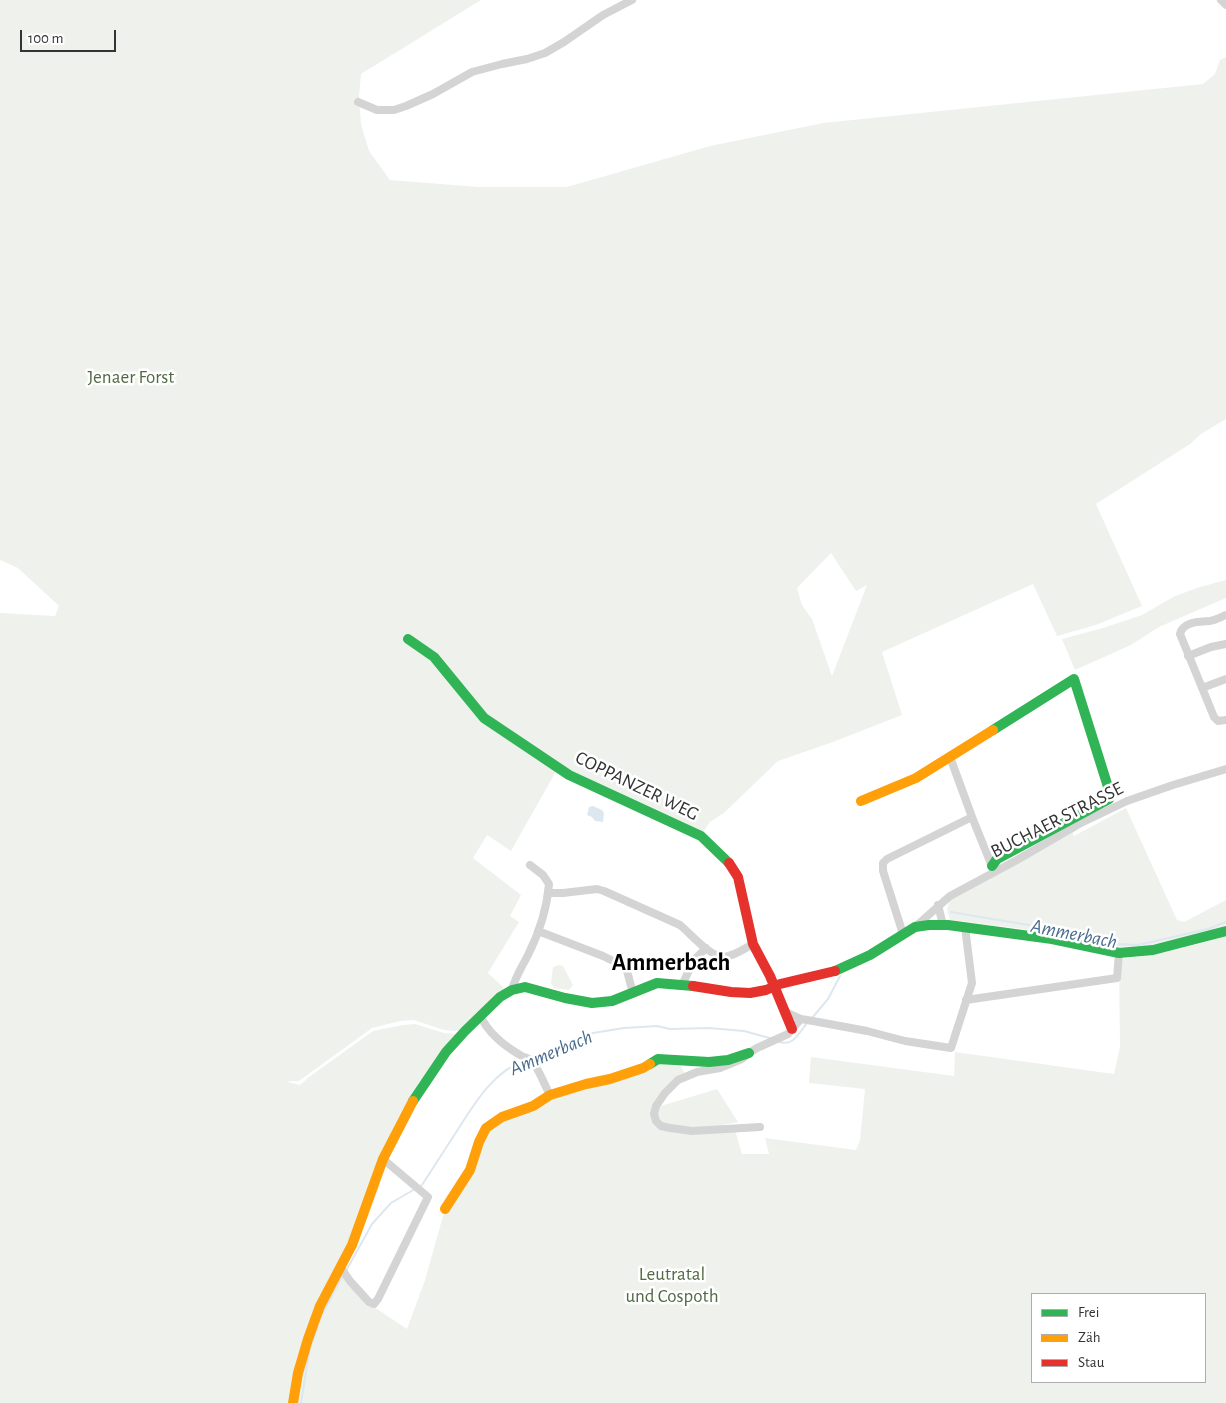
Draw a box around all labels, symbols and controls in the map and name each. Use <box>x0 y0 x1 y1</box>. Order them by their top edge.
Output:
scale bar <box>22 20 119 52</box>
text: 100 m <box>28 31 63 46</box>
park label: Jenaer Forst <box>88 366 174 388</box>
street label: COPPANZER WEG <box>571 746 703 826</box>
street label: BUCHAER STRASSE <box>987 777 1127 863</box>
water label: Ammerbach <box>1029 914 1119 954</box>
district label: Ammerbach <box>612 949 730 977</box>
water label: Ammerbach <box>506 1025 596 1081</box>
park label: Leutratal und Cospoth <box>625 1263 719 1307</box>
legend <box>1031 1293 1206 1383</box>
text: Frei <box>1078 1305 1099 1320</box>
text: Zäh <box>1078 1330 1101 1345</box>
text: Stau <box>1078 1355 1104 1370</box>

